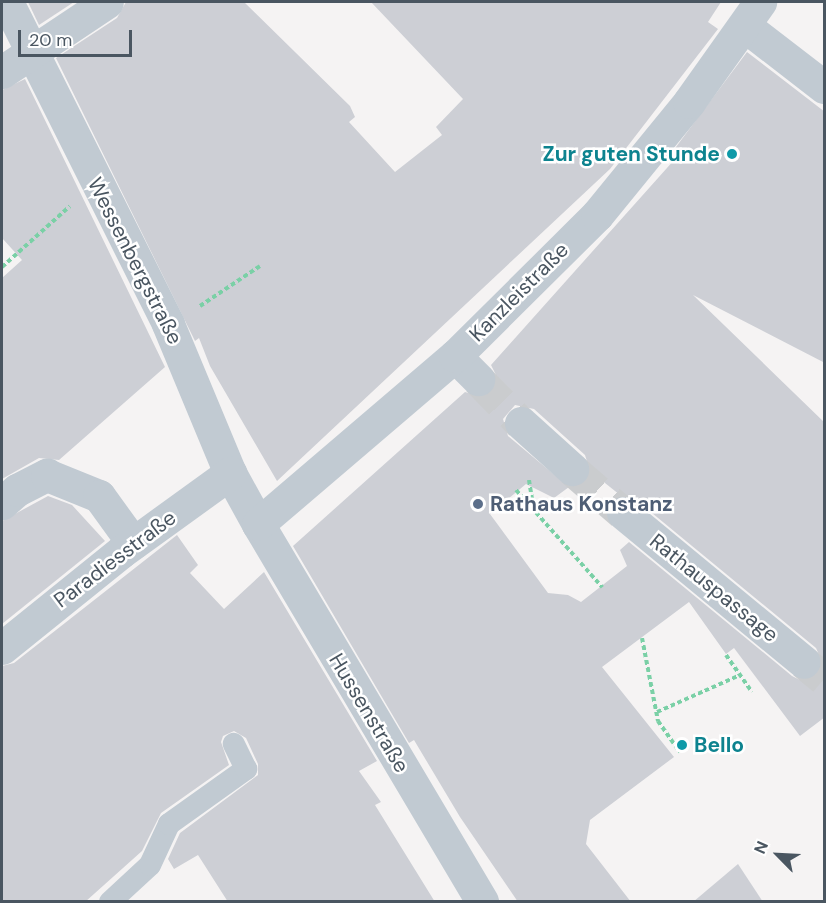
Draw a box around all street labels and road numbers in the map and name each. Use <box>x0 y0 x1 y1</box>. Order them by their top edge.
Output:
street label: Wessenbergstraße <box>82 173 188 349</box>
street label: Kanzleistraße <box>464 237 574 347</box>
street label: Paradiesstraße <box>49 505 181 613</box>
street label: Rathauspassage <box>645 529 783 647</box>
street label: Hussenstraße <box>324 649 414 777</box>

